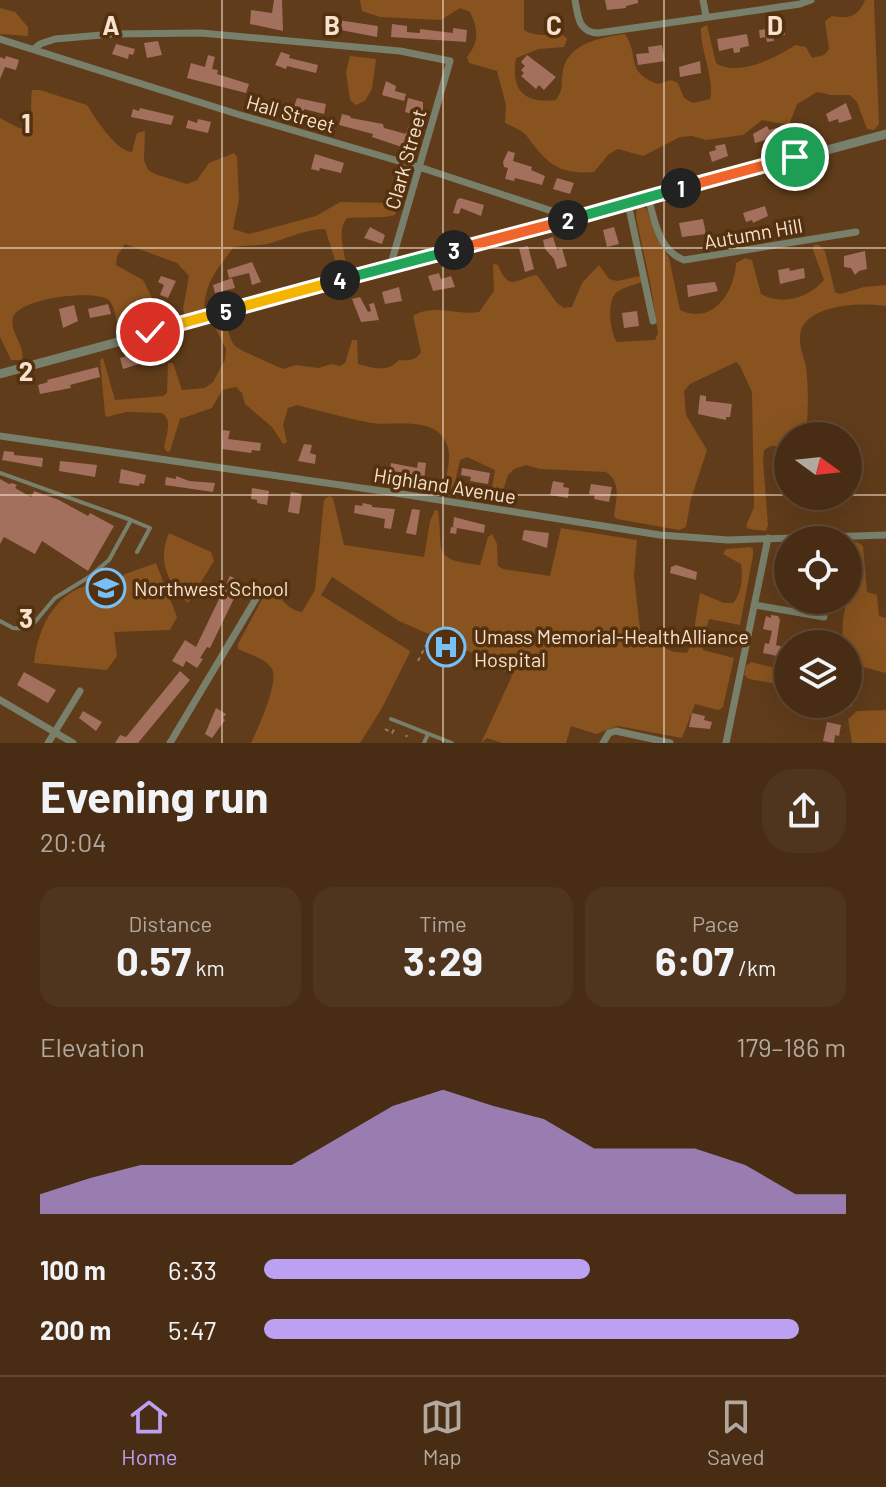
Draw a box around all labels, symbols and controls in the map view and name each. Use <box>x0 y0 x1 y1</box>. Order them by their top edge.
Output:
text: A <box>102 9 120 40</box>
text: B <box>324 9 340 40</box>
text: C <box>546 9 562 40</box>
text: D <box>767 9 783 40</box>
street label: Hall Street <box>244 89 338 137</box>
street label: Clark Street <box>379 106 431 212</box>
text: 1 <box>21 107 31 138</box>
pin <box>761 123 829 191</box>
icon: arrive <box>773 135 817 179</box>
pin: 1 <box>661 168 701 208</box>
text: 1 <box>677 175 685 201</box>
pin: 2 <box>548 200 588 240</box>
text: 2 <box>562 207 574 233</box>
street label: Autumn Hill <box>702 213 804 253</box>
pin: 3 <box>434 230 474 270</box>
text: 3 <box>448 237 460 263</box>
pin: 4 <box>320 260 360 300</box>
text: 4 <box>333 267 347 293</box>
pin: 5 <box>206 291 246 331</box>
pin <box>116 298 184 366</box>
text: 5 <box>220 298 232 324</box>
icon: check <box>128 310 172 354</box>
text: 2 <box>19 355 33 386</box>
north arrow <box>774 422 862 510</box>
map controls <box>774 422 862 718</box>
street label: Highland Avenue <box>372 462 518 508</box>
button: locate <box>774 526 862 614</box>
school or university icon: Northwest School <box>85 567 127 609</box>
place label: Northwest School <box>134 576 288 600</box>
text: 3 <box>19 602 33 633</box>
place label: Umass Memorial-HealthAlliance Hospital <box>474 624 749 671</box>
hospital icon: Umass Memorial-HealthAlliance Hospital <box>425 626 467 668</box>
button: layers <box>774 630 862 718</box>
text: Evening run <box>40 769 269 822</box>
button: share <box>762 769 846 853</box>
text: 20:04 <box>40 826 106 857</box>
text: Distance <box>128 910 212 936</box>
text: Time <box>419 910 467 936</box>
text: Pace <box>692 910 739 936</box>
text: 0.57 <box>116 936 191 984</box>
text: 3:29 <box>403 936 483 984</box>
text: 6:07 <box>655 936 734 984</box>
text: km <box>191 954 225 980</box>
text: /km <box>734 954 776 980</box>
text: Elevation <box>40 1031 145 1062</box>
text: 179–186 m <box>737 1031 846 1062</box>
text: 100 m <box>40 1254 106 1285</box>
text: 6:33 <box>168 1254 217 1285</box>
text: 200 m <box>40 1314 111 1345</box>
text: 5:47 <box>168 1314 216 1345</box>
tab: Home <box>121 1395 178 1469</box>
tab: Map <box>420 1395 464 1469</box>
tab: Saved <box>707 1395 765 1469</box>

